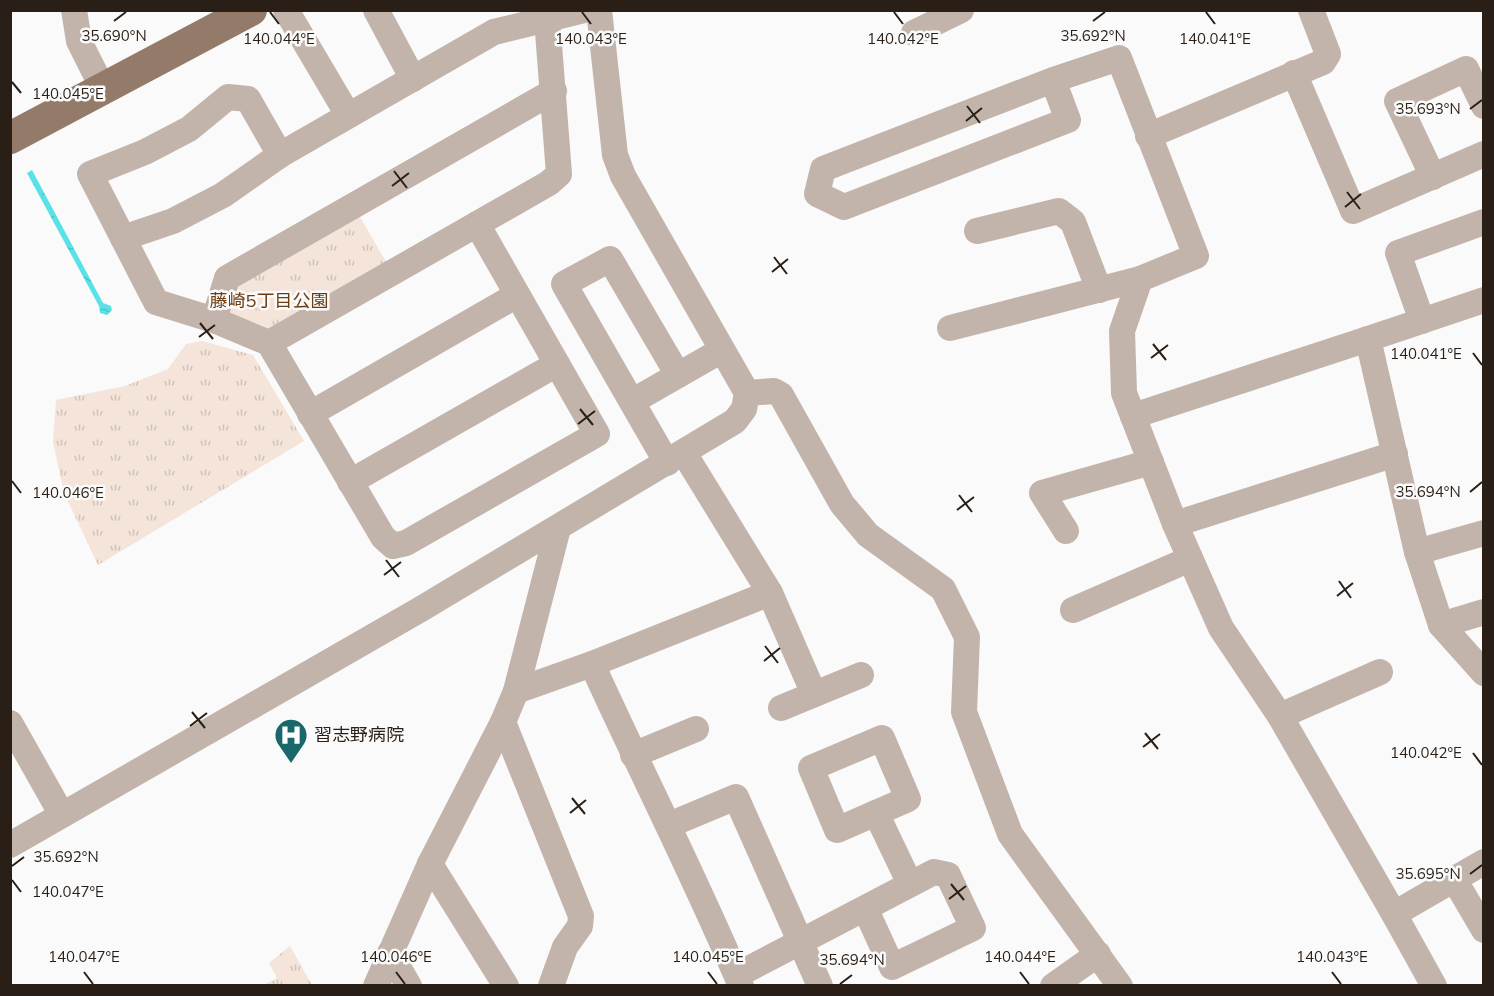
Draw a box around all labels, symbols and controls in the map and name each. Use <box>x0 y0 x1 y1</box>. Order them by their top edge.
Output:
text: 35.690°N <box>81 26 147 45</box>
text: 35.692°N <box>1060 26 1126 45</box>
text: 140.044°E <box>243 29 315 48</box>
text: 140.043°E <box>555 29 627 48</box>
text: 140.042°E <box>867 29 939 48</box>
text: 140.041°E <box>1179 29 1251 48</box>
text: 140.045°E <box>32 84 104 103</box>
text: 35.693°N <box>1395 99 1461 118</box>
park label: 藤崎5丁目公園 <box>210 289 328 312</box>
text: 140.041°E <box>1390 344 1462 363</box>
text: 35.694°N <box>1395 482 1461 501</box>
text: 140.046°E <box>32 483 104 502</box>
hospital icon: 習志野病院 <box>273 717 309 764</box>
place label: 習志野病院 <box>314 723 404 746</box>
text: 140.042°E <box>1390 743 1462 762</box>
text: 35.692°N <box>33 847 99 866</box>
text: 35.695°N <box>1395 864 1461 883</box>
text: 140.047°E <box>32 882 104 901</box>
text: 140.047°E <box>48 947 120 966</box>
text: 140.046°E <box>360 947 432 966</box>
text: 140.045°E <box>672 947 744 966</box>
text: 140.044°E <box>984 947 1056 966</box>
text: 140.043°E <box>1296 947 1368 966</box>
text: 35.694°N <box>819 950 885 969</box>

